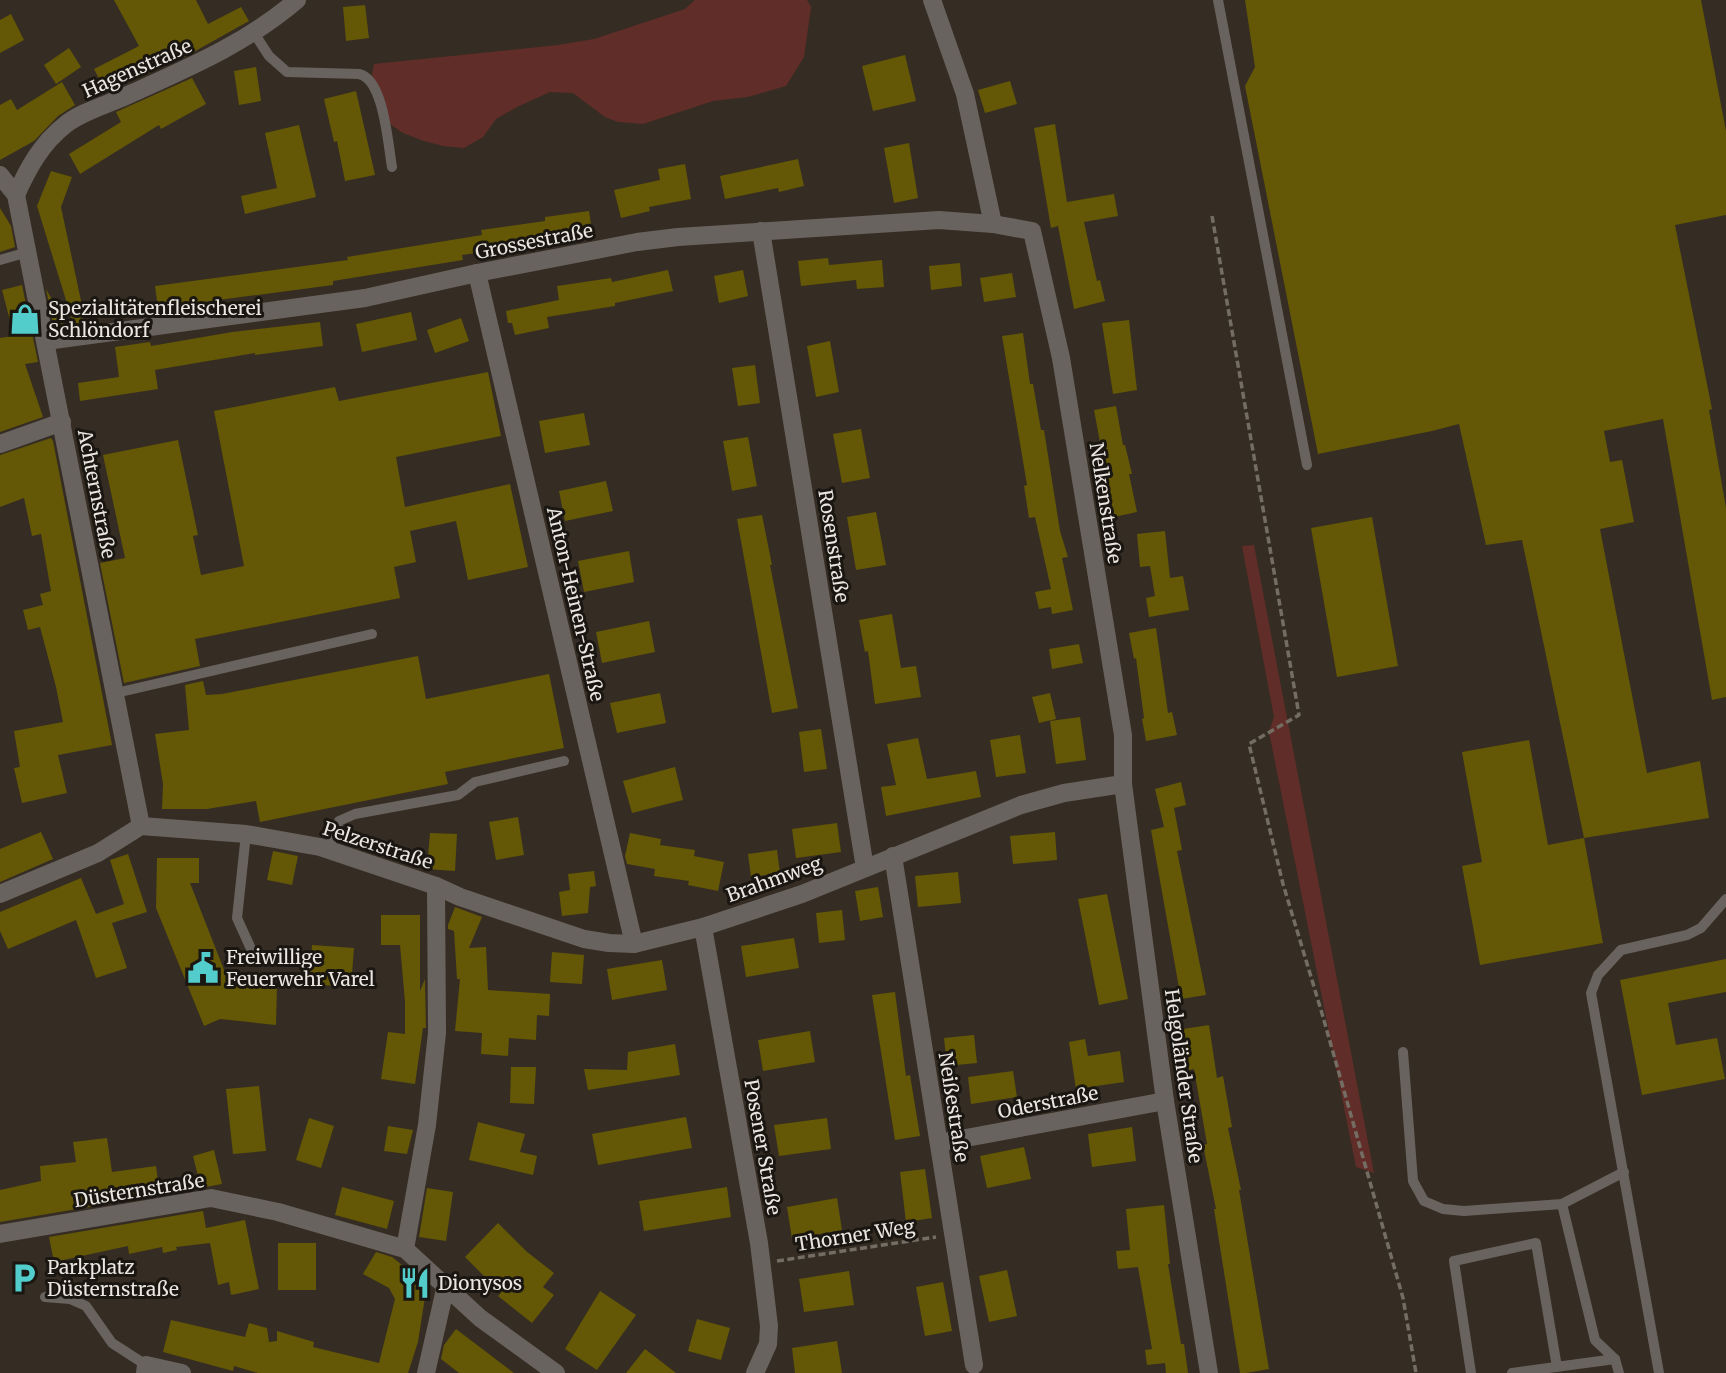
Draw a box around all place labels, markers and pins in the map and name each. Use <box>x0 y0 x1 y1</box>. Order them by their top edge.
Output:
place label: Spezialitätenfleischerei Schlöndorf <box>48 296 262 342</box>
shop icon: Spezialitätenfleischerei Schlöndorf <box>8 302 42 336</box>
place label: Freiwillige Feuerwehr Varel <box>226 945 375 991</box>
public building icon: Freiwillige Feuerwehr Varel <box>186 951 220 985</box>
place label: Parkplatz Düsternstraße <box>47 1255 179 1301</box>
parking icon: Parkplatz Düsternstraße <box>7 1261 41 1295</box>
restaurant icon: Dionysos <box>398 1266 432 1300</box>
place label: Dionysos <box>438 1271 522 1295</box>

